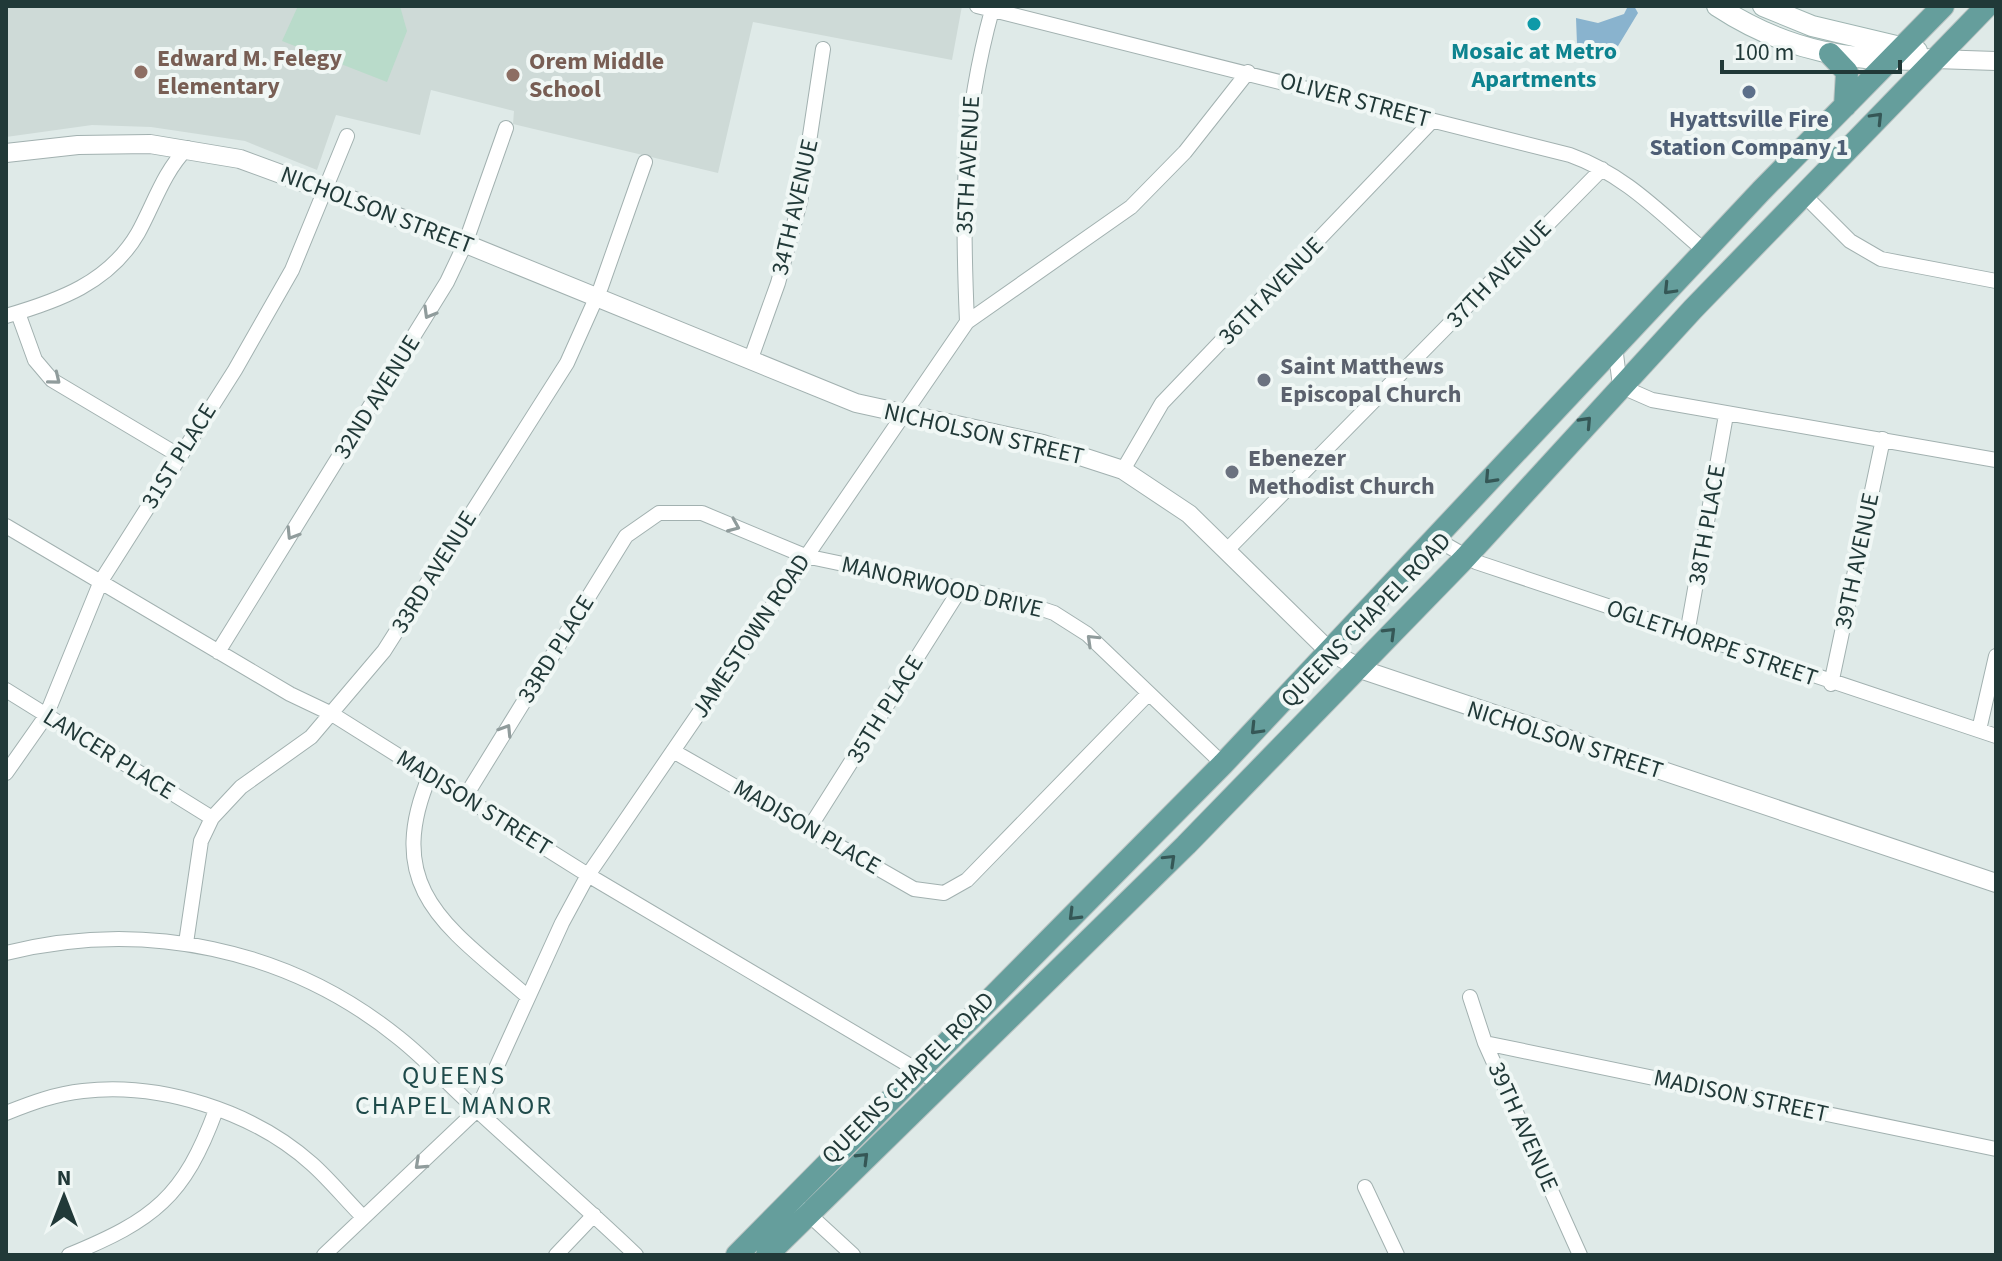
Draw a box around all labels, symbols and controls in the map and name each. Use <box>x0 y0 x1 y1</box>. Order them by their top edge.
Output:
marker: Mosaic at Metro Apartments <box>1525 15 1543 33</box>
scale bar <box>1722 24 1900 74</box>
place label: Mosaic at Metro Apartments <box>1451 34 1617 97</box>
text: 100 m <box>1734 35 1794 70</box>
place label: Edward M. Felegy Elementary <box>157 41 342 104</box>
place label: Orem Middle School <box>529 44 664 107</box>
marker: Edward M. Felegy Elementary <box>132 63 150 81</box>
street label: OLIVER STREET <box>1276 63 1434 137</box>
marker: Orem Middle School <box>504 66 522 84</box>
marker: Hyattsville Fire Station Company 1 <box>1740 83 1758 101</box>
street label: 35TH AVENUE <box>947 95 989 235</box>
place label: Hyattsville Fire Station Company 1 <box>1650 102 1848 165</box>
one-way arrow <box>1868 113 1883 127</box>
street label: 34TH AVENUE <box>762 136 828 278</box>
street label: NICHOLSON STREET <box>275 157 479 263</box>
street label: 37TH AVENUE <box>1438 212 1560 336</box>
street label: 36TH AVENUE <box>1210 229 1332 353</box>
one-way arrow <box>1664 280 1678 294</box>
one-way arrow <box>423 304 439 319</box>
street label: 32ND AVENUE <box>325 328 429 466</box>
place label: Saint Matthews Episcopal Church <box>1280 349 1461 412</box>
one-way arrow <box>46 369 60 384</box>
marker: Saint Matthews Episcopal Church <box>1255 371 1273 389</box>
street label: NICHOLSON STREET <box>881 394 1088 474</box>
street label: 31ST PLACE <box>133 397 225 515</box>
one-way arrow <box>1577 417 1591 432</box>
place label: Ebenezer Methodist Church <box>1248 441 1435 504</box>
street label: 38TH PLACE <box>1679 462 1735 588</box>
marker: Ebenezer Methodist Church <box>1223 463 1241 481</box>
one-way arrow <box>1485 469 1500 483</box>
street label: 39TH AVENUE <box>1825 490 1889 632</box>
street label: 33RD AVENUE <box>382 504 486 640</box>
one-way arrow <box>726 517 740 533</box>
street label: QUEENS CHAPEL ROAD <box>1273 524 1459 716</box>
one-way arrow <box>286 525 301 540</box>
street label: JAMESTOWN ROAD <box>683 547 819 725</box>
street label: MANORWOOD DRIVE <box>838 547 1046 627</box>
street label: 33RD PLACE <box>509 588 603 710</box>
street label: OGLETHORPE STREET <box>1602 590 1822 696</box>
one-way arrow <box>1381 628 1395 642</box>
one-way arrow <box>1087 634 1101 649</box>
street label: 35TH PLACE <box>838 648 932 770</box>
street label: NICHOLSON STREET <box>1462 692 1668 788</box>
street label: LANCER PLACE <box>36 700 182 808</box>
one-way arrow <box>1250 720 1265 734</box>
one-way arrow <box>496 724 512 739</box>
street label: MADISON STREET <box>389 741 559 865</box>
street label: MADISON PLACE <box>727 771 887 883</box>
one-way arrow <box>1161 855 1175 869</box>
one-way arrow <box>1069 906 1083 920</box>
street label: QUEENS CHAPEL ROAD <box>814 984 1002 1172</box>
district label: QUEENS CHAPEL MANOR <box>355 1057 553 1124</box>
street label: 39TH AVENUE <box>1479 1057 1567 1197</box>
street label: MADISON STREET <box>1650 1060 1832 1132</box>
one-way arrow <box>854 1153 868 1167</box>
one-way arrow <box>415 1154 429 1169</box>
north arrow <box>24 1157 104 1237</box>
text: N <box>57 1162 71 1194</box>

